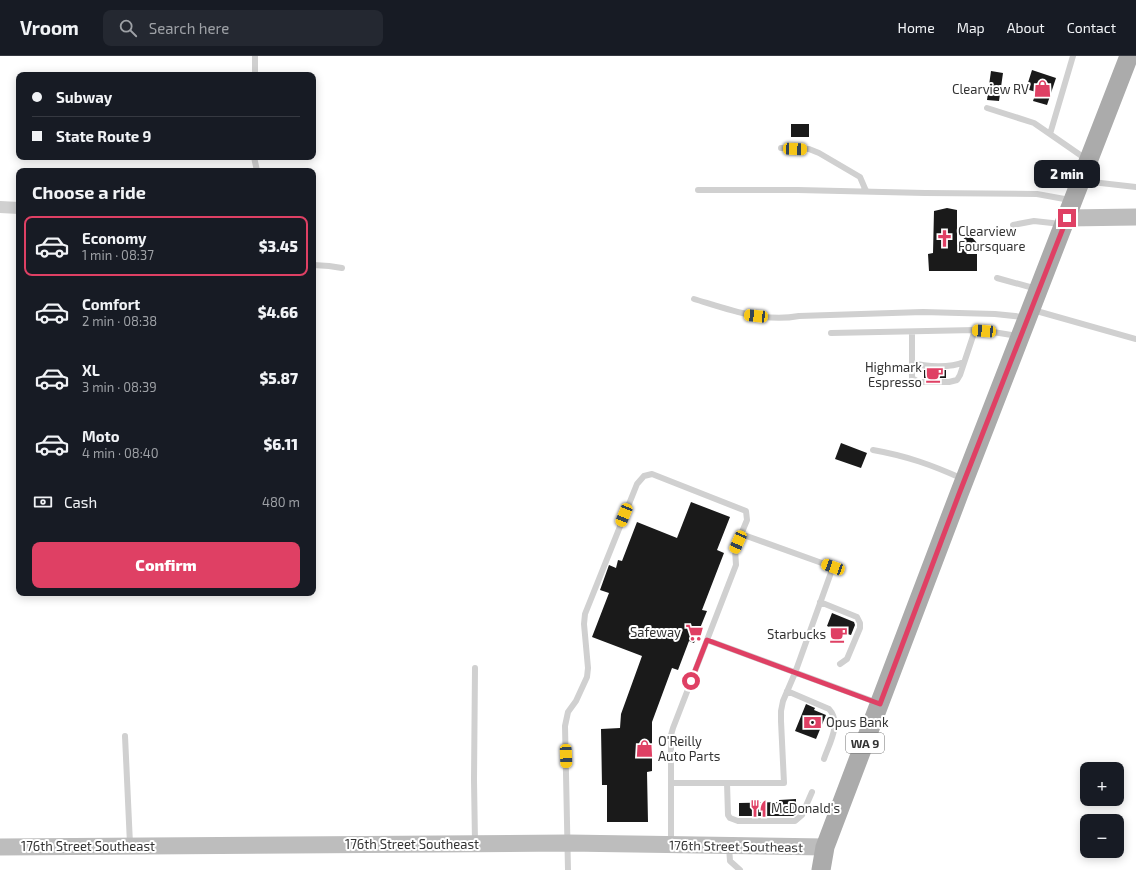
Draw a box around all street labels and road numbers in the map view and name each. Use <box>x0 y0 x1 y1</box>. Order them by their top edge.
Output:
road number: WA 9 <box>846 733 884 753</box>
street label: 176th Street Southeast <box>345 836 479 852</box>
street label: 176th Street Southeast <box>669 837 803 855</box>
street label: 176th Street Southeast <box>21 838 155 854</box>

